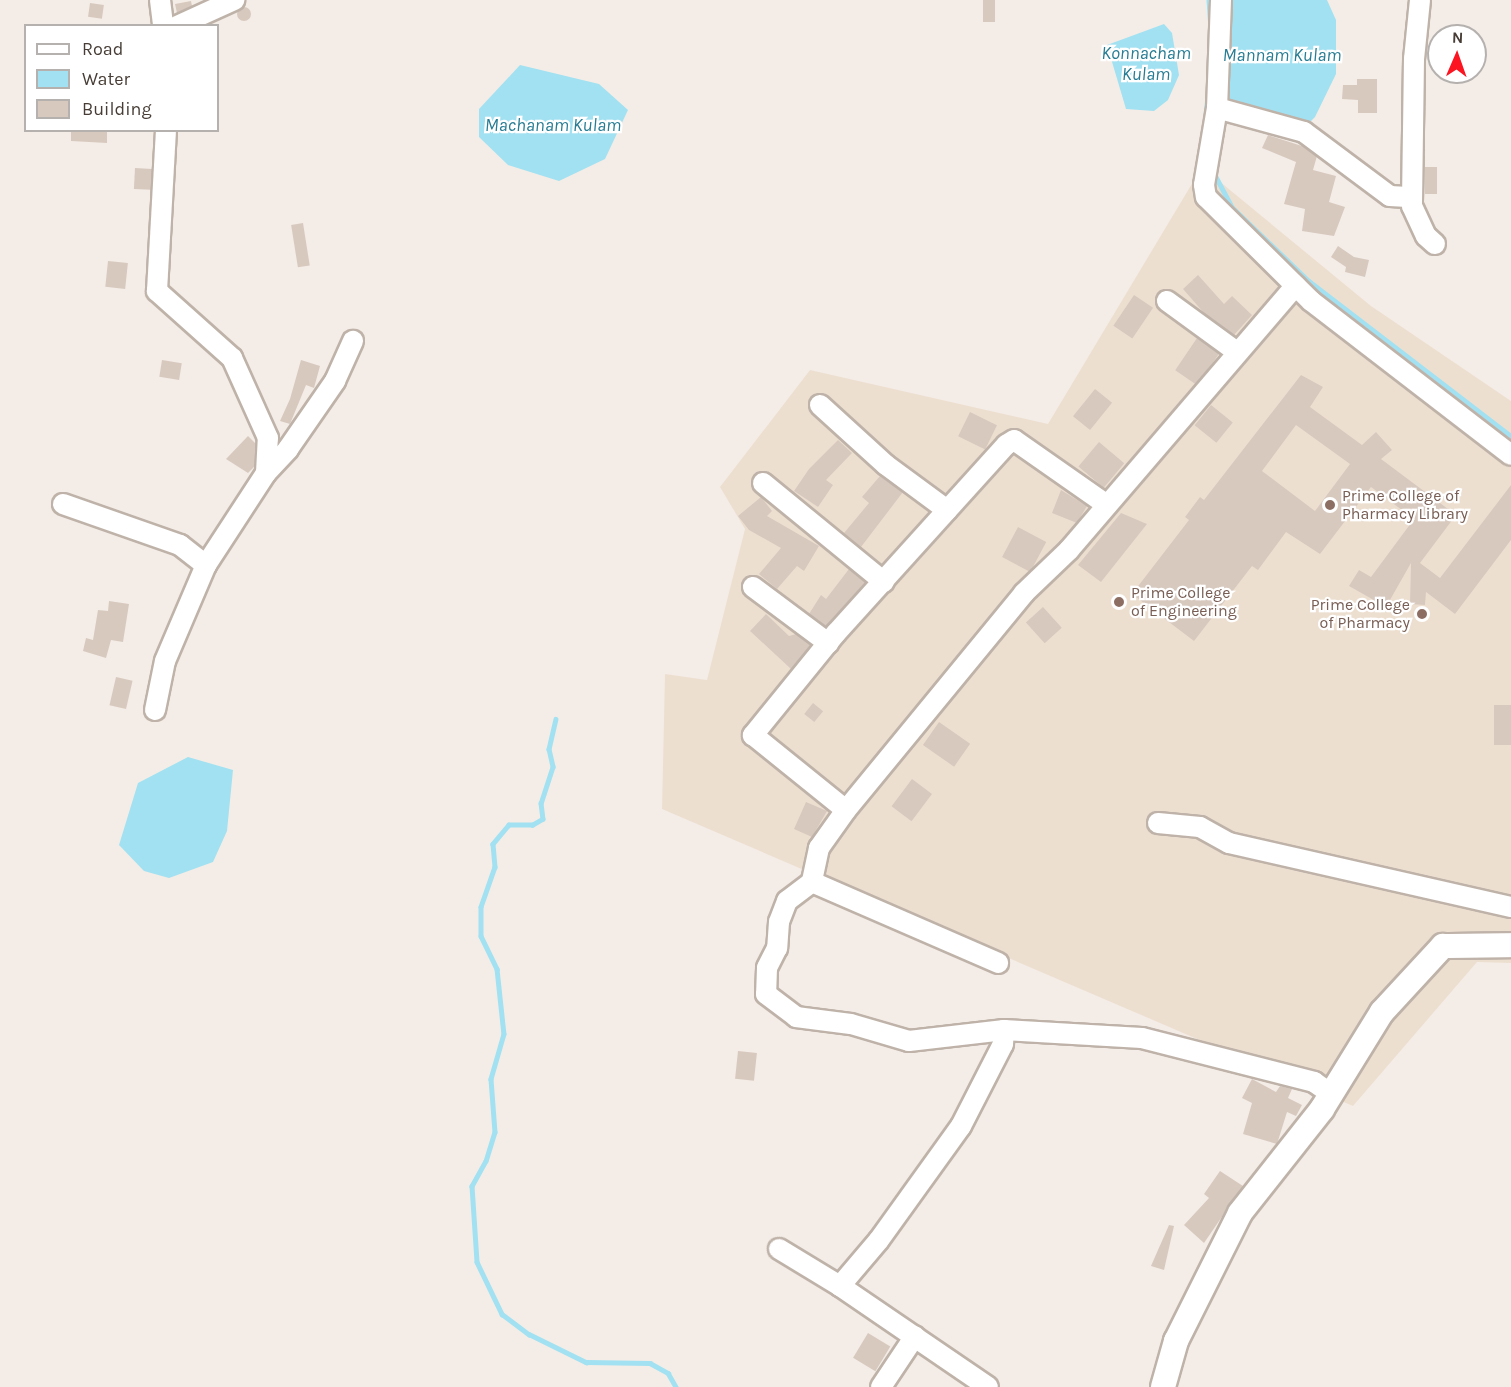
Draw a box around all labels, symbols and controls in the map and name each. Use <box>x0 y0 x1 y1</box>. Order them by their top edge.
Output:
legend <box>24 24 219 132</box>
north arrow <box>1427 24 1487 84</box>
text: N <box>1451 28 1464 47</box>
text: Road <box>82 38 123 60</box>
water label: Konnacham Kulam <box>1101 43 1191 86</box>
water label: Mannam Kulam <box>1223 44 1341 66</box>
text: Water <box>82 68 130 90</box>
text: Building <box>82 98 152 120</box>
water label: Machanam Kulam <box>485 114 621 136</box>
place label: Prime College of Pharmacy Library <box>1342 486 1468 524</box>
marker: Prime College of Pharmacy Library <box>1323 498 1337 512</box>
place label: Prime College of Engineering <box>1131 583 1237 621</box>
marker: Prime College of Engineering <box>1112 595 1126 609</box>
place label: Prime College of Pharmacy <box>1311 595 1410 633</box>
marker: Prime College of Pharmacy <box>1415 607 1429 621</box>

